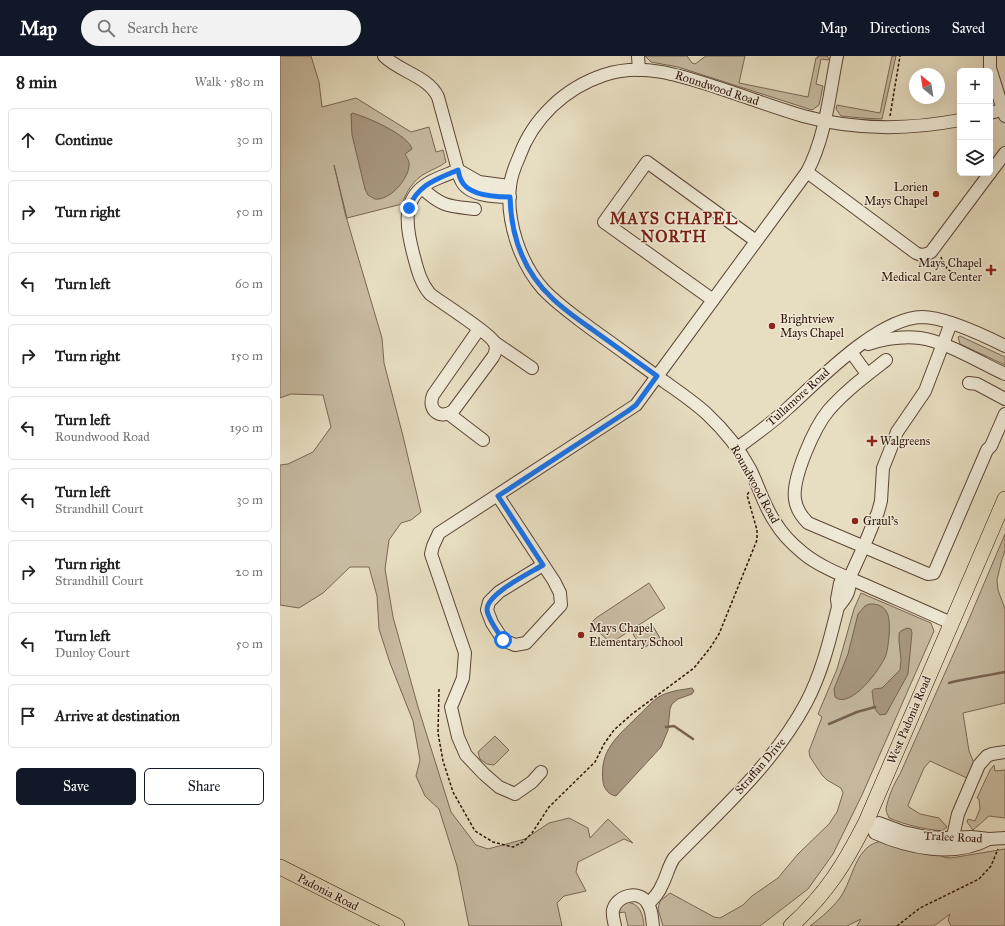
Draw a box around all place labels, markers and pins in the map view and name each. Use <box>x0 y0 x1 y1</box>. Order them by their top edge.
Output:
place label: Lorien Mays Chapel <box>864 180 929 208</box>
marker: Lorien Mays Chapel <box>931 189 941 199</box>
place label: Mays Chapel Medical Care Center <box>881 256 983 284</box>
marker: Mays Chapel Medical Care Center <box>985 264 997 276</box>
place label: Brightview Mays Chapel <box>780 312 845 340</box>
marker: Brightview Mays Chapel <box>767 321 777 331</box>
place label: Walgreens <box>880 434 930 449</box>
marker: Walgreens <box>867 436 877 446</box>
place label: Graul's <box>863 514 898 528</box>
marker: Graul's <box>850 516 860 526</box>
place label: Mays Chapel Elementary School <box>589 621 684 649</box>
marker: Mays Chapel Elementary School <box>576 630 586 640</box>

